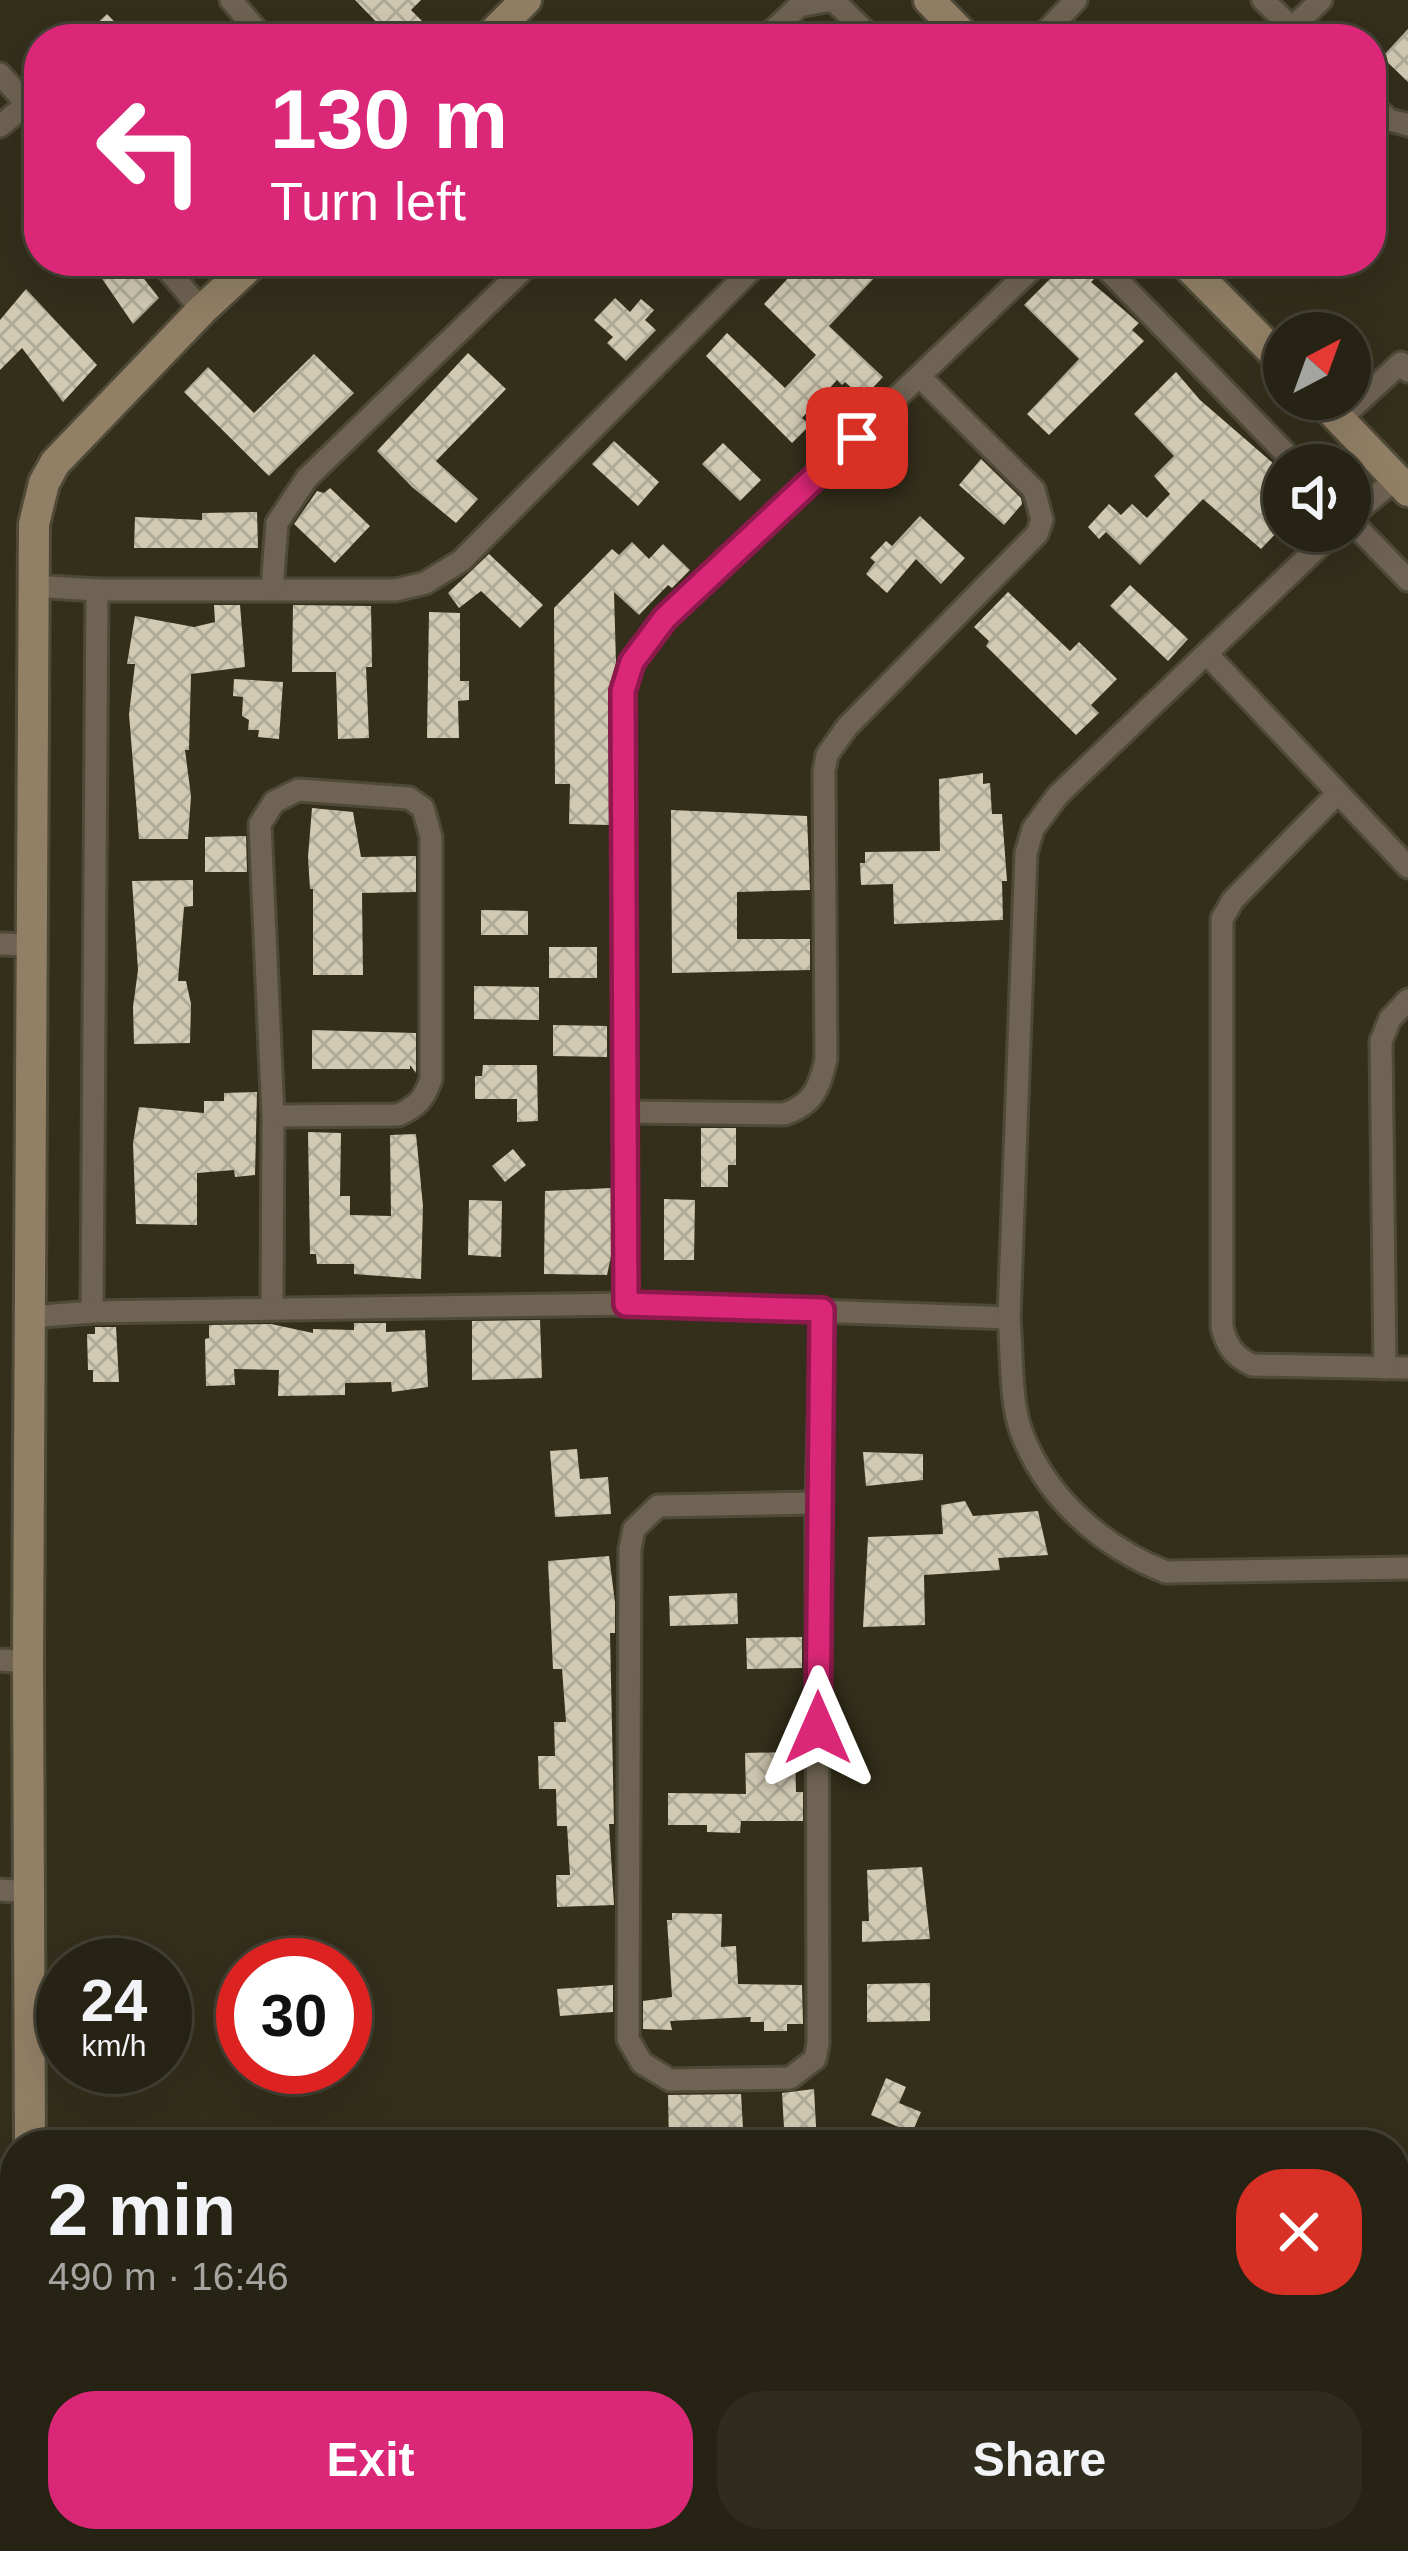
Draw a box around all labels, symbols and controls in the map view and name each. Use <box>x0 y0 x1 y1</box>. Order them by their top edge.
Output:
icon: left <box>72 72 228 228</box>
text: 130 m <box>270 72 508 166</box>
text: Turn left <box>270 171 466 231</box>
north arrow <box>1263 312 1371 420</box>
map controls <box>1263 312 1371 552</box>
pin <box>806 387 908 489</box>
icon: arrive <box>824 405 890 471</box>
button: sound <box>1263 444 1371 552</box>
position arrow <box>755 1665 881 1791</box>
speed limit sign: 30 <box>216 1938 372 2094</box>
text: 24 <box>81 1967 147 2034</box>
text: km/h <box>81 2029 147 2062</box>
button: close <box>1236 2169 1362 2295</box>
text: 2 min <box>48 2170 236 2250</box>
text: 490 m · 16:46 <box>48 2255 289 2298</box>
button: Exit <box>48 2391 693 2529</box>
button: Share <box>717 2391 1362 2529</box>

